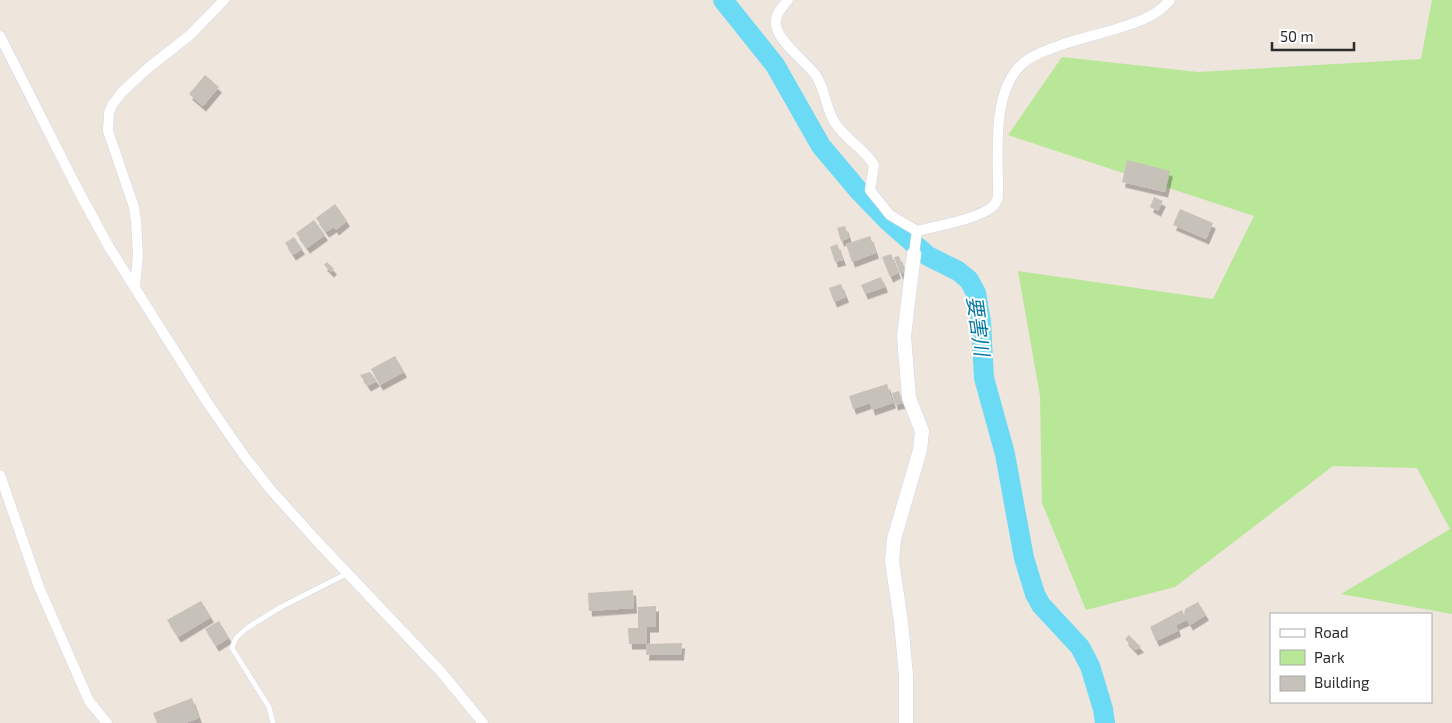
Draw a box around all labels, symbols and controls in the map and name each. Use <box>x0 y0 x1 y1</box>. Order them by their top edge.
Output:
scale bar <box>1272 20 1354 52</box>
text: 50 m <box>1280 27 1314 45</box>
water label: 要害川 <box>963 294 995 359</box>
legend <box>1270 613 1432 703</box>
text: Road <box>1314 623 1349 641</box>
text: Park <box>1314 648 1345 666</box>
text: Building <box>1314 673 1370 691</box>

